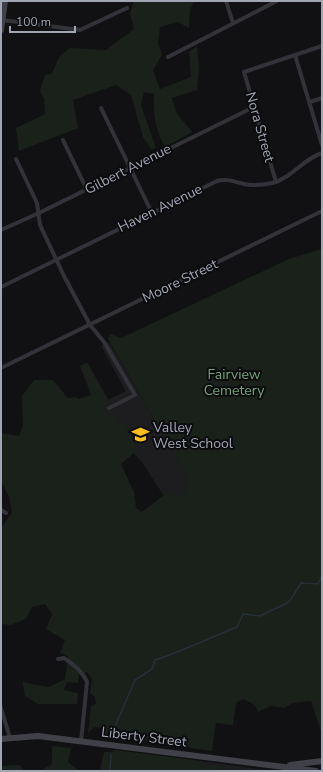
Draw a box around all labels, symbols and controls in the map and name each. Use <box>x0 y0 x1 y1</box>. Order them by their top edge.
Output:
scale bar <box>10 8 75 34</box>
text: 100 m <box>16 14 51 30</box>
street label: Nora Street <box>241 90 279 164</box>
street label: Gilbert Avenue <box>81 139 175 199</box>
street label: Haven Avenue <box>115 179 205 237</box>
street label: Moore Street <box>139 255 221 307</box>
park label: Fairview Cemetery <box>204 365 265 400</box>
place label: Valley West School <box>152 418 234 453</box>
school or university icon: Valley West School <box>130 425 150 445</box>
street label: Liberty Street <box>100 722 188 752</box>

